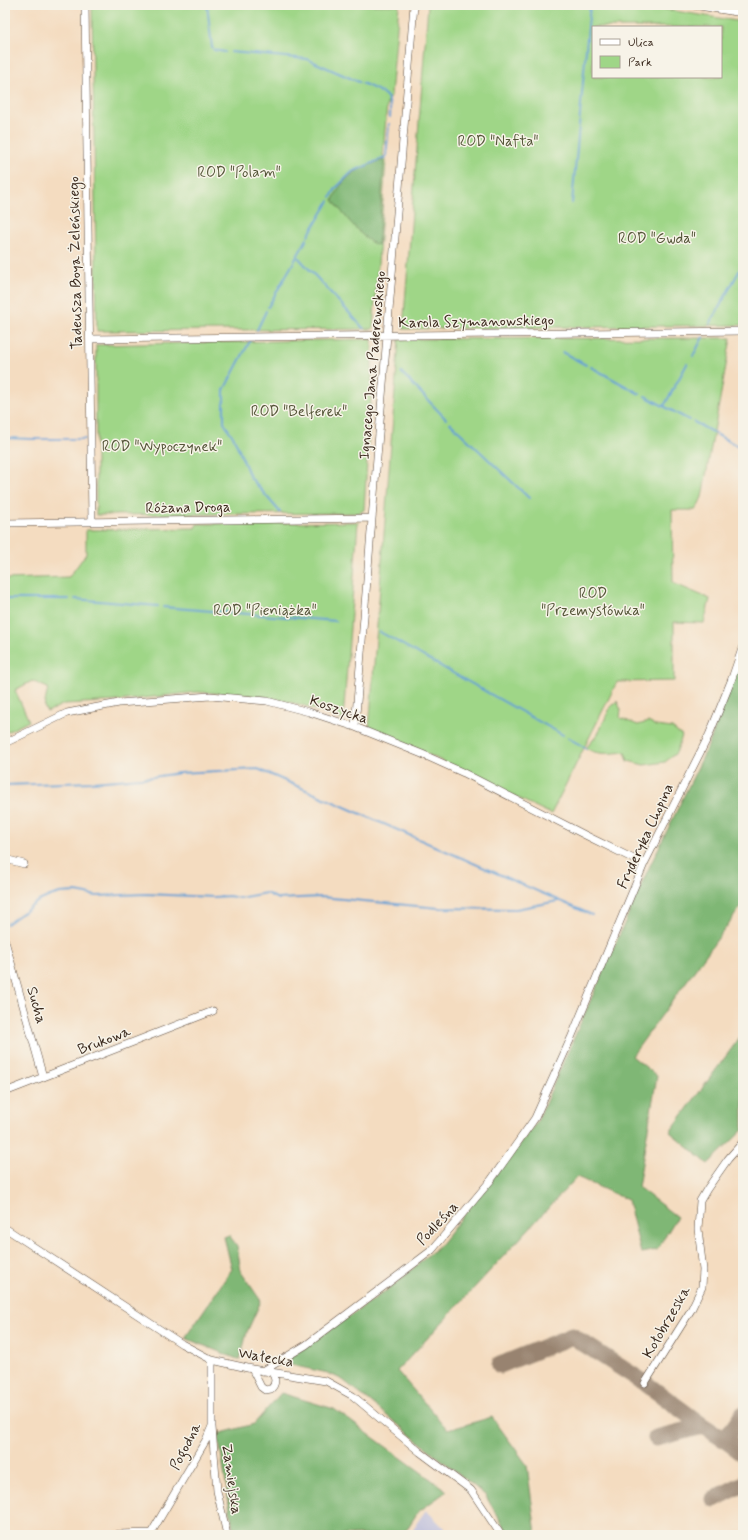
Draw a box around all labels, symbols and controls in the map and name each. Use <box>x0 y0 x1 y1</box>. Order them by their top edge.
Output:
legend <box>592 26 722 78</box>
text: Ulica <box>628 35 654 51</box>
text: Park <box>628 55 652 71</box>
park label: ROD "Nafta" <box>457 132 539 152</box>
park label: ROD "Polam" <box>197 163 281 183</box>
street label: Tadeusza Boya Żeleńskiego <box>64 176 89 350</box>
park label: ROD "Gwda" <box>618 229 696 249</box>
street label: Ignacego Jana Paderewskiego <box>355 270 391 460</box>
street label: Karola Szymanowskiego <box>398 311 554 333</box>
park label: ROD "Belferek" <box>251 402 347 422</box>
park label: ROD "Wypoczynek" <box>102 437 222 457</box>
street label: Różana Droga <box>145 497 231 519</box>
park label: ROD "Przemysłówka" <box>541 584 645 621</box>
park label: ROD "Pieniążka" <box>213 601 317 621</box>
street label: Koszycka <box>307 691 371 729</box>
street label: Fryderyka Chopina <box>613 780 679 892</box>
street label: Sucha <box>21 984 51 1026</box>
street label: Brukowa <box>75 1021 135 1060</box>
street label: Podleśna <box>412 1197 463 1250</box>
street label: Kołobrzeska <box>638 1282 696 1362</box>
street label: Wałecka <box>237 1343 295 1373</box>
street label: Pogodna <box>165 1418 208 1474</box>
street label: Zamiejska <box>216 1443 246 1516</box>

